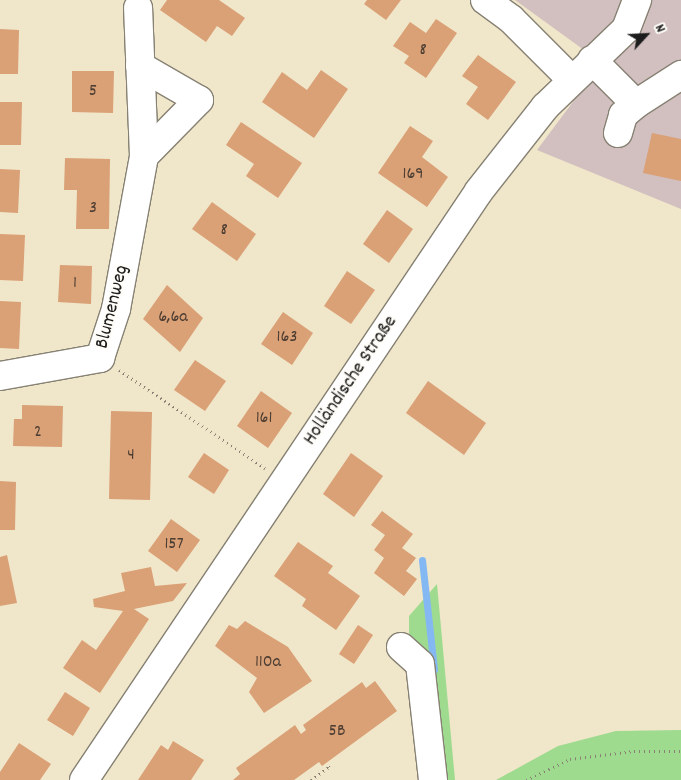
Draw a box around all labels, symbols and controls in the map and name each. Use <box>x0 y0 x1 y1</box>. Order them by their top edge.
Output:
north arrow <box>621 10 671 60</box>
text: N <box>649 21 670 36</box>
house number: 8 <box>419 40 427 62</box>
house number: 5 <box>89 81 97 103</box>
house number: 169 <box>402 164 424 186</box>
house number: 3 <box>89 198 97 220</box>
house number: 8 <box>220 220 228 242</box>
street label: Blumenweg <box>91 263 135 351</box>
house number: 1 <box>73 273 77 295</box>
house number: 6,6a <box>158 307 188 329</box>
street label: Holländische Straße <box>299 312 403 450</box>
house number: 163 <box>277 327 297 349</box>
house number: 161 <box>256 408 272 430</box>
house number: 2 <box>34 422 42 444</box>
house number: 4 <box>127 445 135 467</box>
house number: 157 <box>164 534 184 556</box>
house number: 110a <box>255 652 281 674</box>
house number: 5B <box>329 721 345 743</box>

